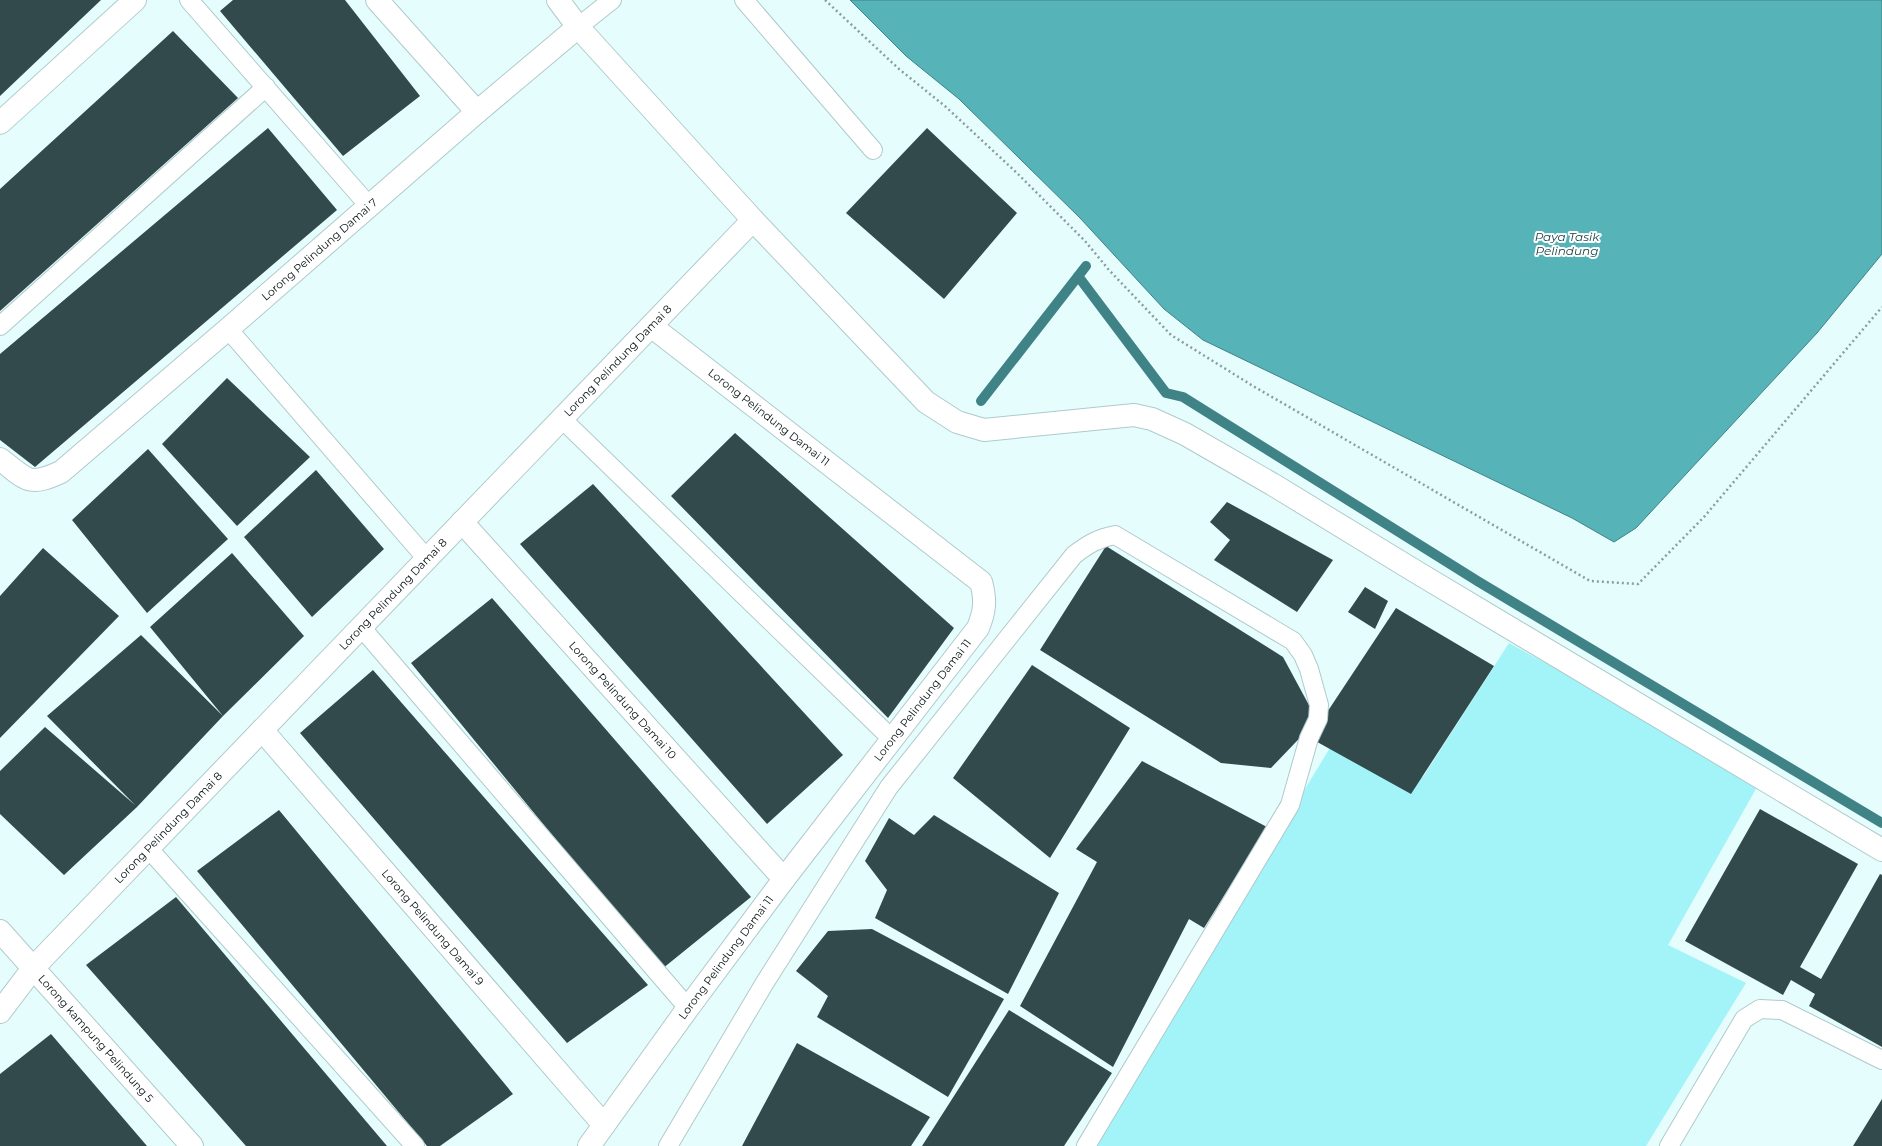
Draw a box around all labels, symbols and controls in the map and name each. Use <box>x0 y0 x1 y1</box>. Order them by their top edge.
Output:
street label: Lorong Pelindung Damai 7 <box>259 195 380 304</box>
water label: Paya Tasik Pelindung <box>1535 229 1600 258</box>
street label: Lorong Pelindung Damai 8 <box>561 302 675 419</box>
street label: Lorong Pelindung Damai 11 <box>705 365 833 469</box>
street label: Lorong Pelindung Damai 8 <box>336 535 450 653</box>
street label: Lorong Pelindung Damai 11 <box>871 636 974 764</box>
street label: Lorong Pelindung Damai 10 <box>566 638 679 762</box>
street label: Lorong Pelindung Damai 8 <box>111 769 225 886</box>
street label: Lorong Pelindung Damai 9 <box>379 866 487 989</box>
street label: Lorong Pelindung Damai 11 <box>675 893 776 1022</box>
street label: Lorong kampung Pelindung 5 <box>35 972 157 1105</box>

